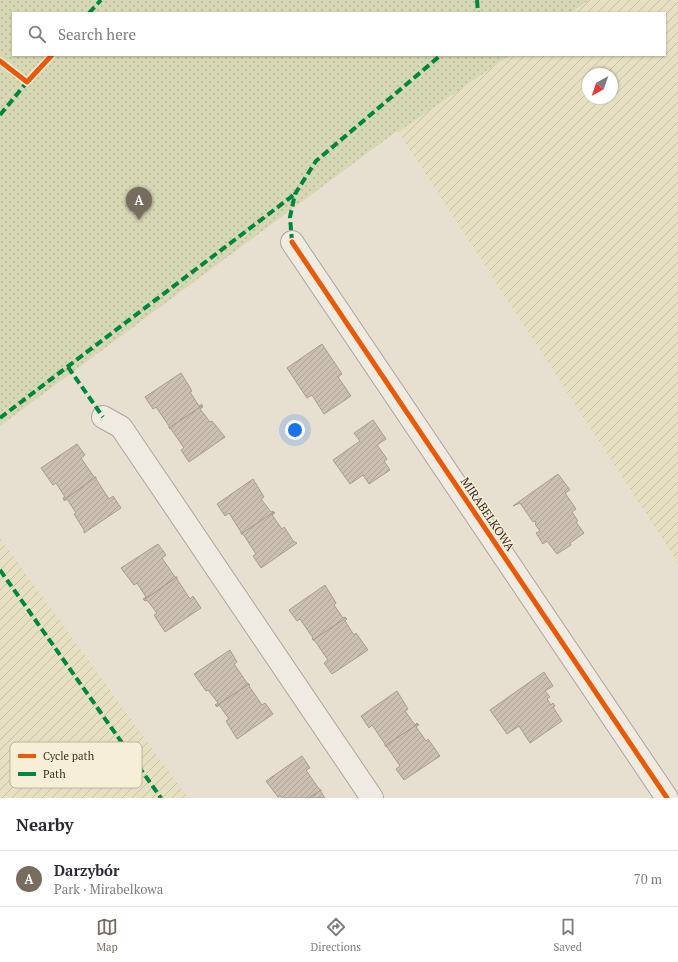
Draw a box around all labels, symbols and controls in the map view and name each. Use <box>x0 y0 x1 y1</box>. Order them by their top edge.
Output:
search box <box>12 12 666 56</box>
icon: search <box>26 23 48 45</box>
text: Search here <box>58 24 136 44</box>
north arrow <box>582 68 618 104</box>
pin: A <box>126 187 152 220</box>
your location <box>285 420 305 440</box>
street label: MIRABELKOWA <box>458 474 519 554</box>
legend <box>10 742 142 788</box>
text: Cycle path <box>43 749 95 763</box>
text: Path <box>43 767 66 781</box>
text: Nearby <box>16 813 74 836</box>
text: Darzybór <box>54 860 120 880</box>
text: A <box>24 870 34 888</box>
text: 70 m <box>634 870 662 888</box>
text: Park · Mirabelkowa <box>54 880 163 898</box>
tab: Map <box>96 916 118 954</box>
tab: Directions <box>310 916 361 954</box>
tab: Saved <box>553 916 582 954</box>

